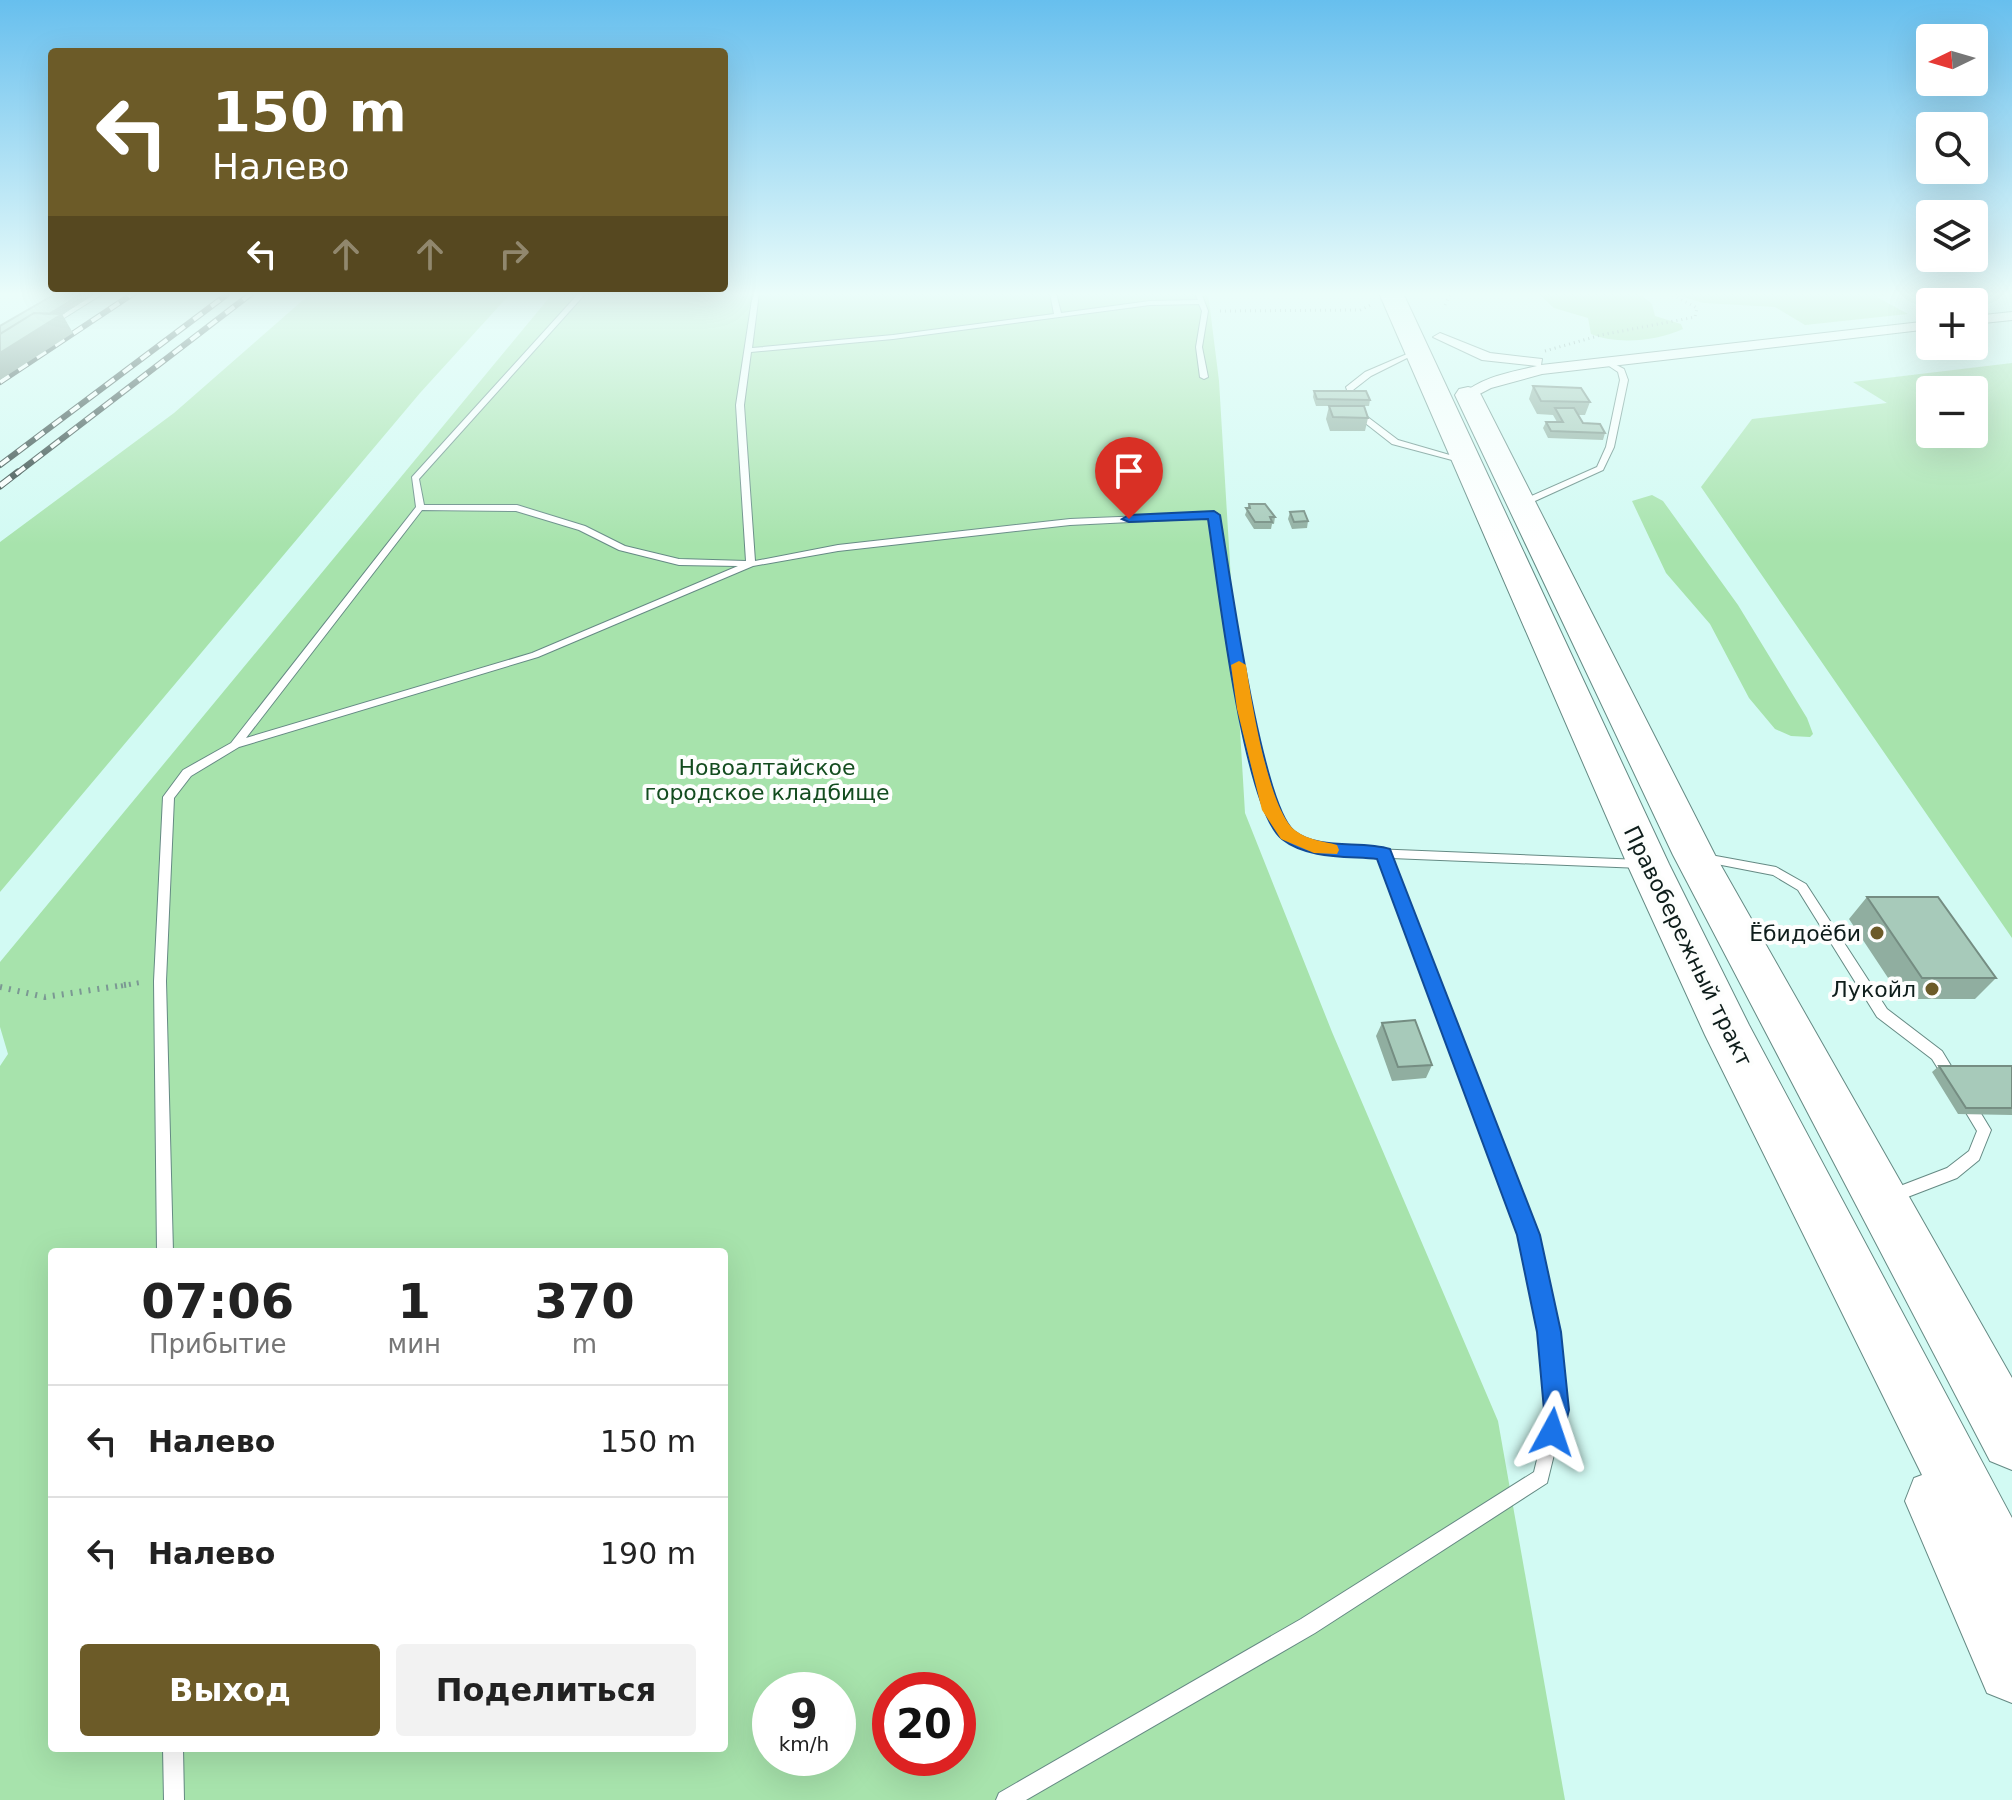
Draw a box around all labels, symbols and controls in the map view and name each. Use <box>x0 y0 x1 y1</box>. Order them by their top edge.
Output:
north arrow <box>1916 24 1988 96</box>
map controls <box>1916 24 1988 448</box>
text: 150 m <box>212 79 407 144</box>
icon: left <box>80 80 184 184</box>
button: search <box>1916 112 1988 184</box>
text: Налево <box>212 146 350 187</box>
button: layers <box>1916 200 1988 272</box>
icon: left <box>240 232 284 276</box>
icon: ahead <box>324 232 368 276</box>
icon: ahead <box>408 232 452 276</box>
icon: right <box>492 232 536 276</box>
button: + <box>1916 288 1988 360</box>
button: − <box>1916 376 1988 448</box>
pin <box>1095 437 1163 519</box>
icon: arrive <box>1107 449 1151 493</box>
park label: Новоалтайское городское кладбище <box>644 755 890 805</box>
street label: Правобережный тракт <box>1619 822 1757 1070</box>
place label: Ёбидоёби <box>1749 921 1861 946</box>
marker: Ёбидоёби <box>1868 924 1886 942</box>
place label: Лукойл <box>1831 977 1916 1002</box>
marker: Лукойл <box>1923 980 1941 998</box>
text: 07:06 <box>141 1273 294 1329</box>
text: 1 <box>398 1273 431 1329</box>
text: 370 <box>534 1273 635 1329</box>
text: Прибытие <box>149 1329 287 1359</box>
text: мин <box>388 1329 441 1359</box>
text: m <box>572 1329 597 1359</box>
position arrow <box>1510 1390 1594 1474</box>
icon: left <box>80 1419 124 1463</box>
text: Налево <box>148 1424 275 1459</box>
text: 150 m <box>600 1424 696 1459</box>
icon: left <box>80 1531 124 1575</box>
text: Налево <box>148 1536 275 1571</box>
text: 190 m <box>600 1536 696 1571</box>
button: Выход <box>80 1644 380 1736</box>
button: Поделиться <box>396 1644 696 1736</box>
speed limit sign: 20 <box>872 1672 976 1776</box>
text: 9 <box>790 1691 818 1737</box>
text: km/h <box>779 1732 829 1756</box>

